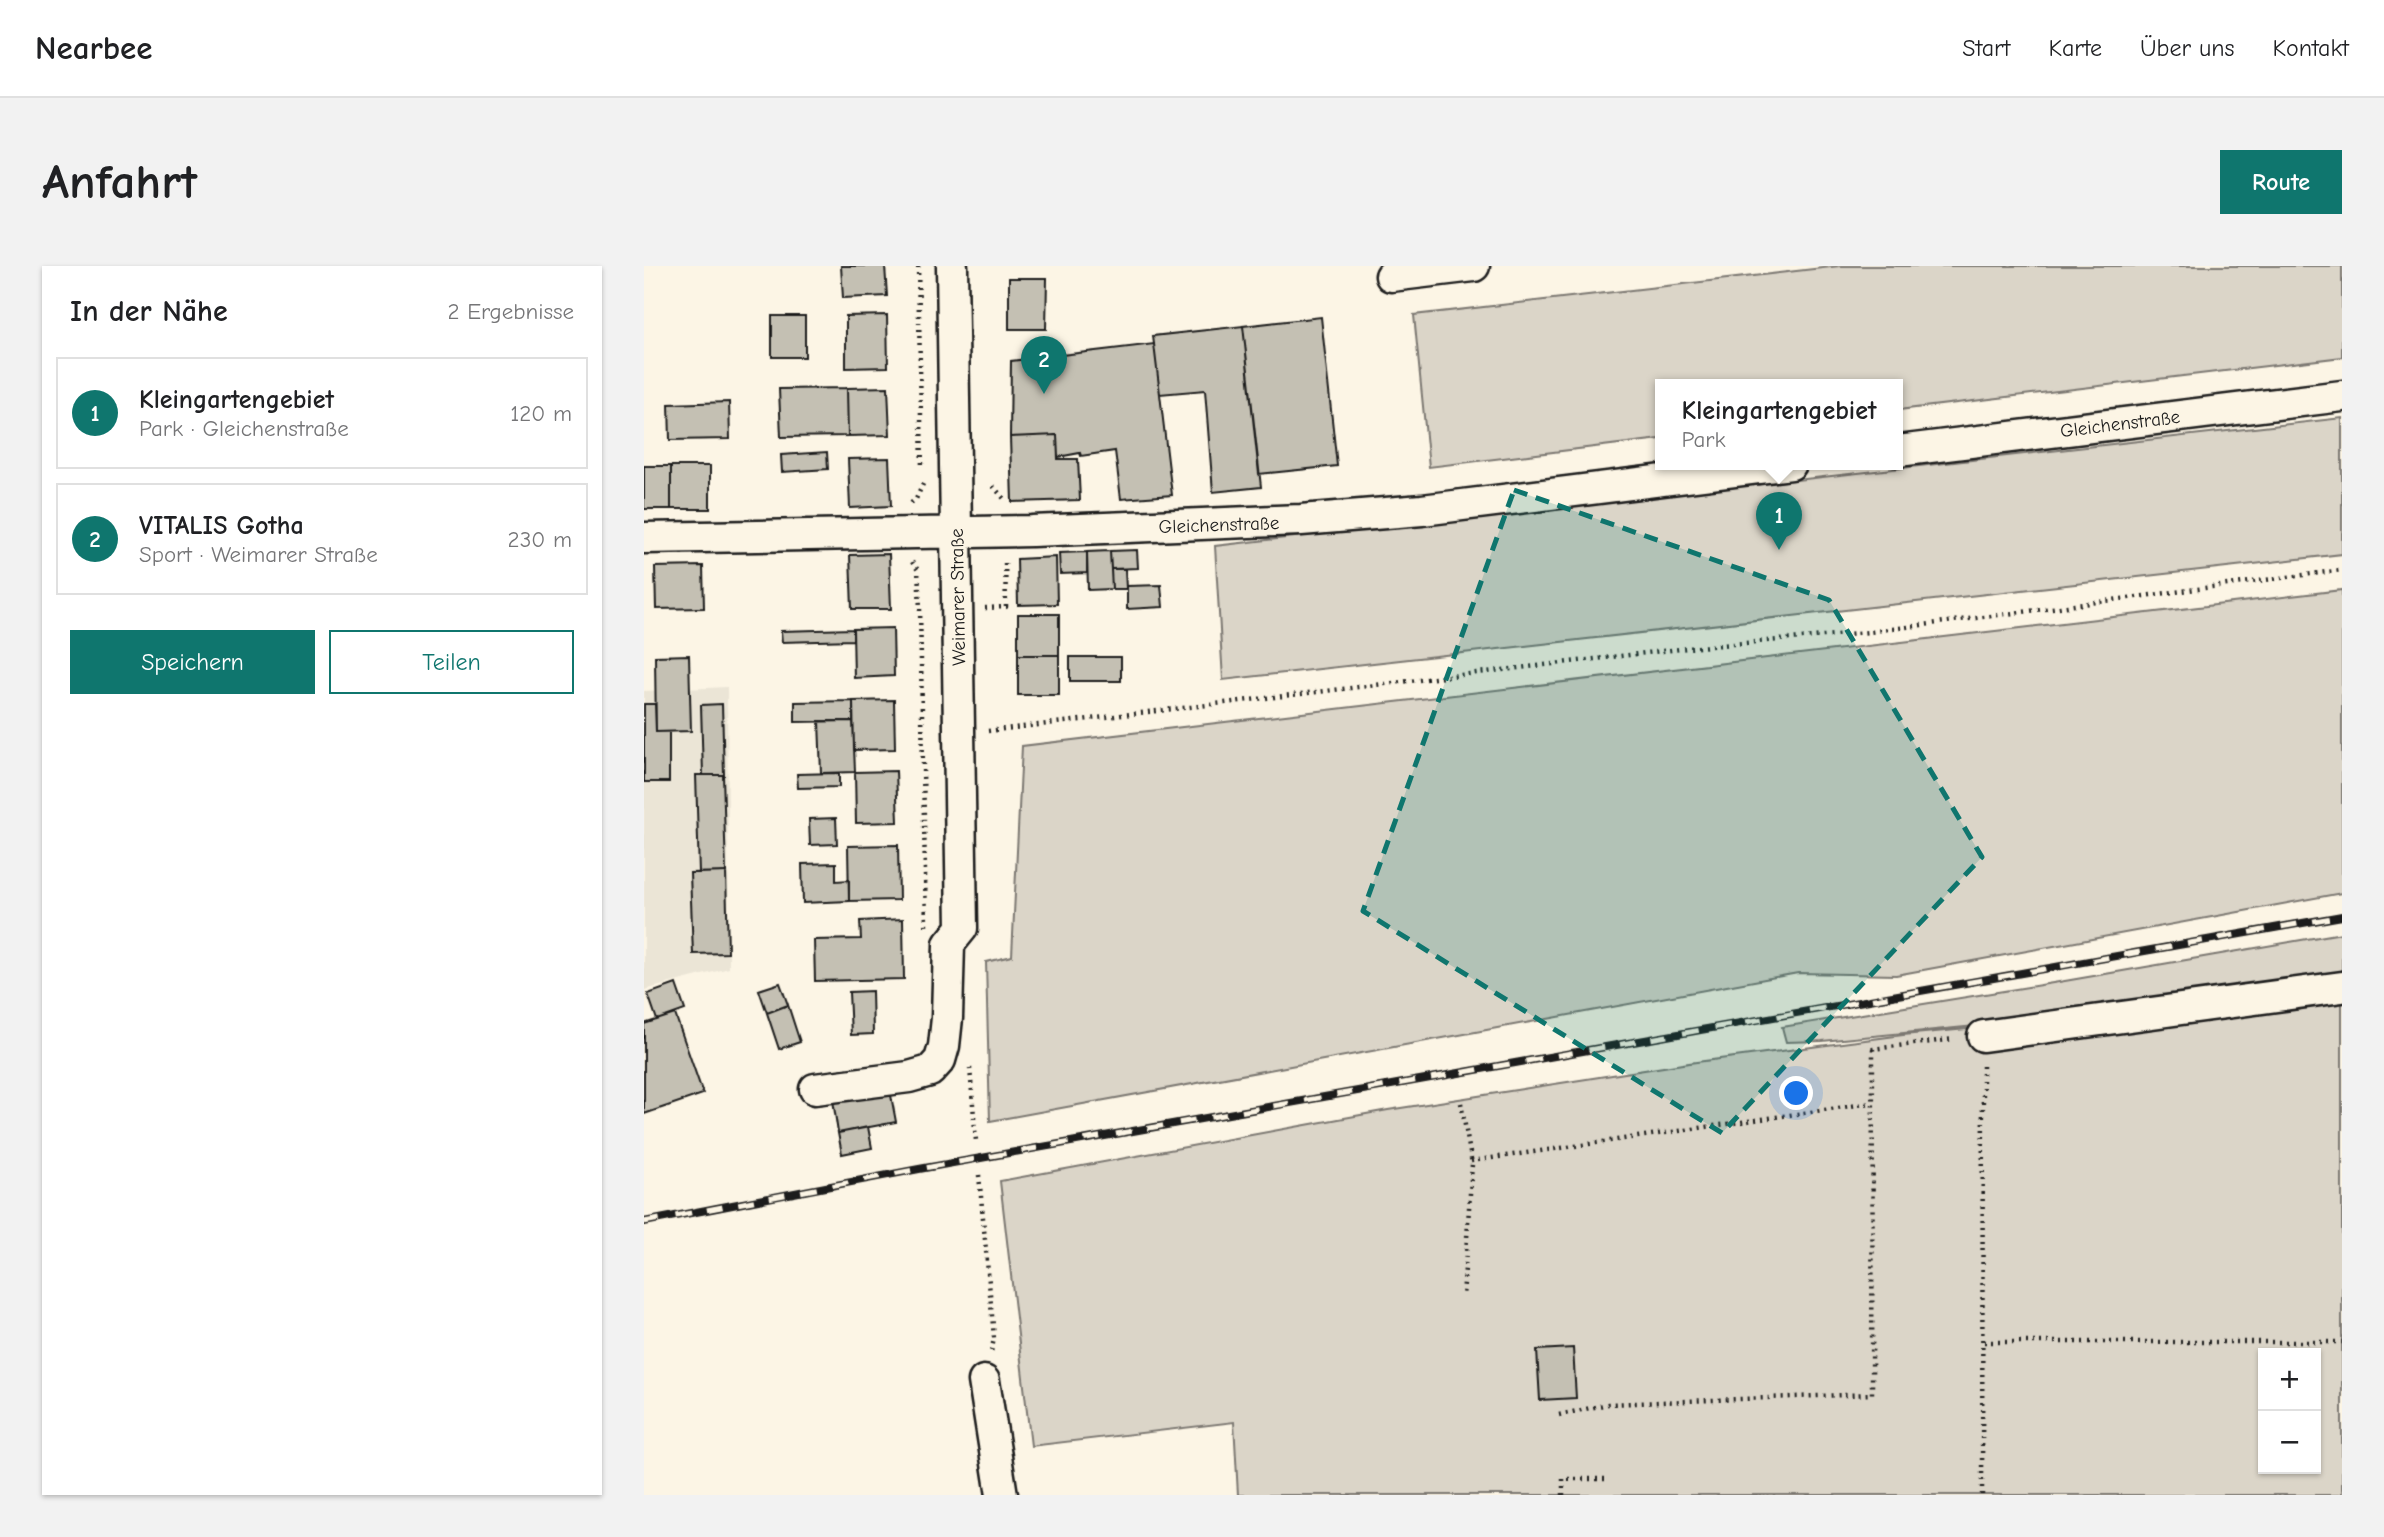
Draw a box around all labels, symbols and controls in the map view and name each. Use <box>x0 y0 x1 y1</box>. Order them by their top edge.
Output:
text: Nearbee <box>35 29 153 67</box>
text: Start <box>1962 34 2010 62</box>
text: Karte <box>2048 34 2102 62</box>
text: Über uns <box>2140 34 2235 62</box>
text: Kontakt <box>2273 34 2349 62</box>
button: Route <box>2220 150 2342 214</box>
text: Anfahrt <box>42 154 197 210</box>
text: In der Nähe <box>70 294 228 329</box>
text: 2 Ergebnisse <box>447 298 574 325</box>
pin: 2 <box>1021 336 1067 394</box>
popup <box>1655 379 1903 470</box>
text: Kleingartengebiet <box>139 385 334 415</box>
text: Kleingartengebiet <box>1682 396 1876 426</box>
text: 1 <box>90 400 100 427</box>
text: 120 m <box>510 400 572 427</box>
street label: Gleichenstraße <box>2059 406 2181 442</box>
text: Park · Gleichenstraße <box>139 415 349 442</box>
text: Park <box>1682 426 1726 453</box>
pin: 1 <box>1756 492 1802 550</box>
text: VITALIS Gotha <box>139 511 304 541</box>
street label: Gleichenstraße <box>1158 512 1280 538</box>
text: 2 <box>89 526 101 553</box>
text: 230 m <box>508 526 572 553</box>
street label: Weimarer Straße <box>946 528 970 666</box>
text: Sport · Weimarer Straße <box>139 541 378 568</box>
button: Speichern <box>70 630 315 694</box>
button: Teilen <box>329 630 574 694</box>
your location <box>1779 1076 1813 1110</box>
map controls <box>2258 1348 2321 1474</box>
button: + <box>2258 1348 2321 1411</box>
button: − <box>2258 1411 2321 1474</box>

